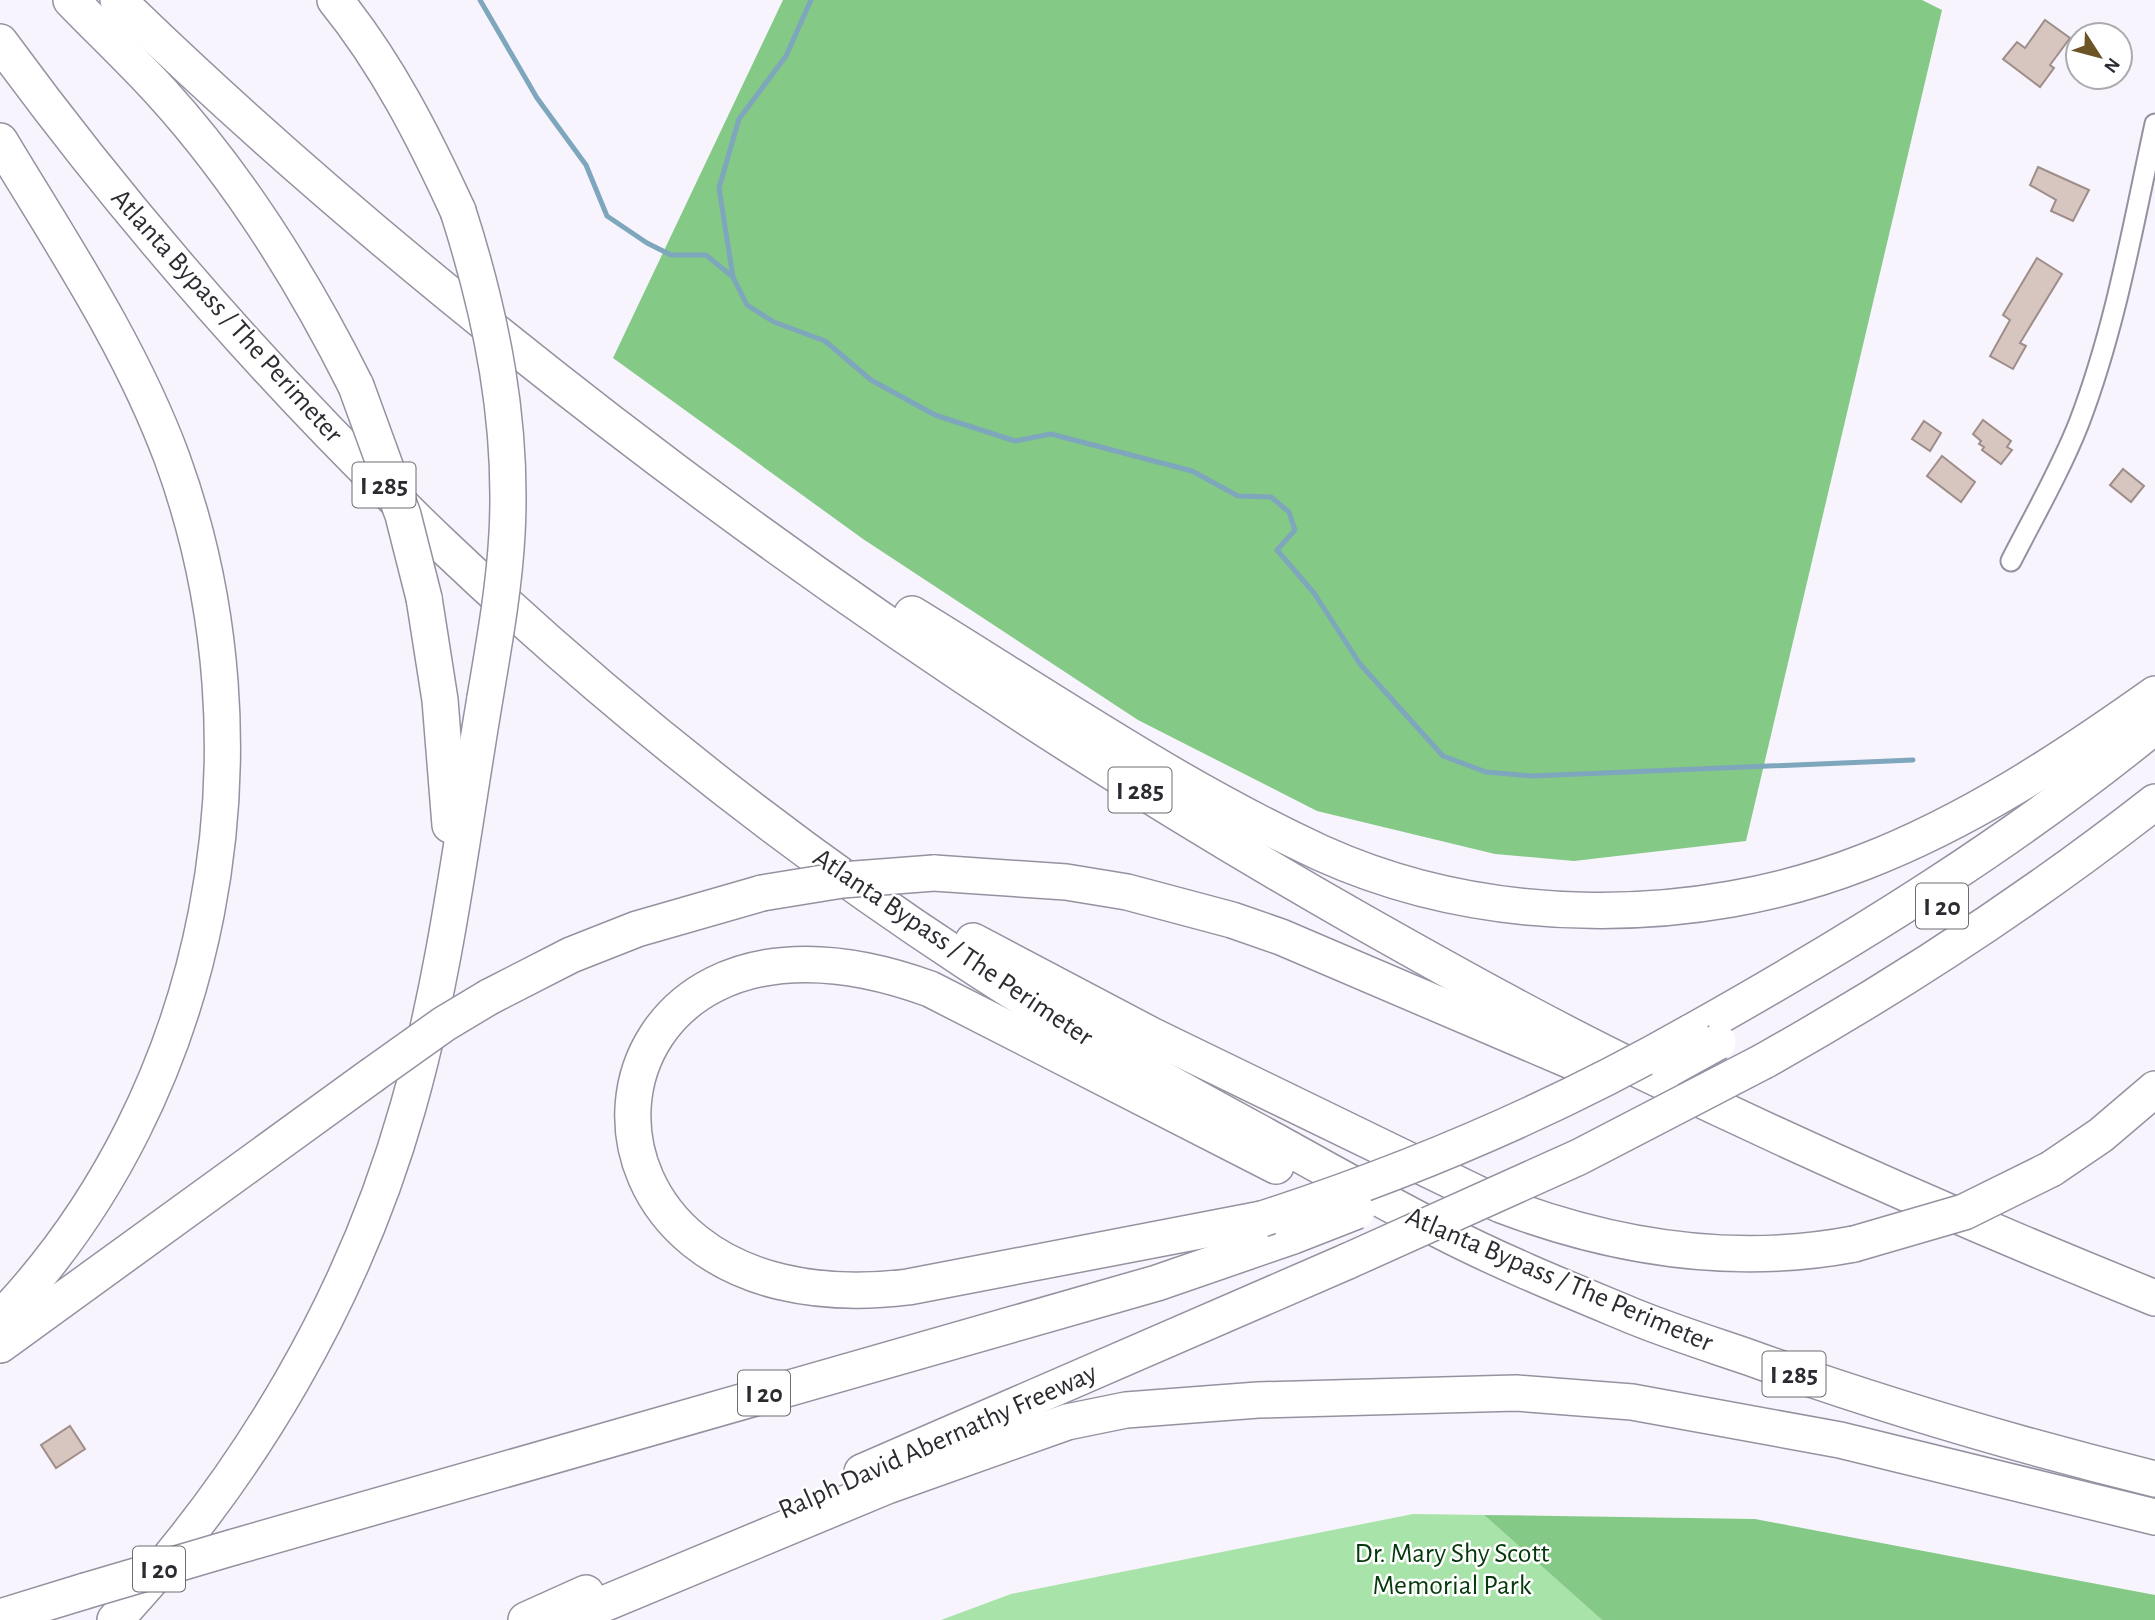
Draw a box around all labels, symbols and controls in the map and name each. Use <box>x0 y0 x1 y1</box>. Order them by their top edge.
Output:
north arrow <box>2064 21 2134 91</box>
text: N <box>2100 54 2123 76</box>
street label: Atlanta Bypass / The Perimeter <box>105 184 348 449</box>
road number: I 285 <box>352 463 416 508</box>
road number: I 285 <box>1108 768 1172 812</box>
street label: Atlanta Bypass / The Perimeter <box>808 844 1098 1052</box>
road number: I 20 <box>1916 884 1968 928</box>
street label: Atlanta Bypass / The Perimeter <box>1402 1202 1717 1357</box>
road number: I 285 <box>1762 1352 1826 1396</box>
street label: Ralph David Abernathy Freeway <box>775 1359 1101 1525</box>
road number: I 20 <box>738 1370 790 1416</box>
park label: Dr. Mary Shy Scott Memorial Park <box>1355 1540 1549 1600</box>
road number: I 20 <box>133 1546 185 1592</box>

